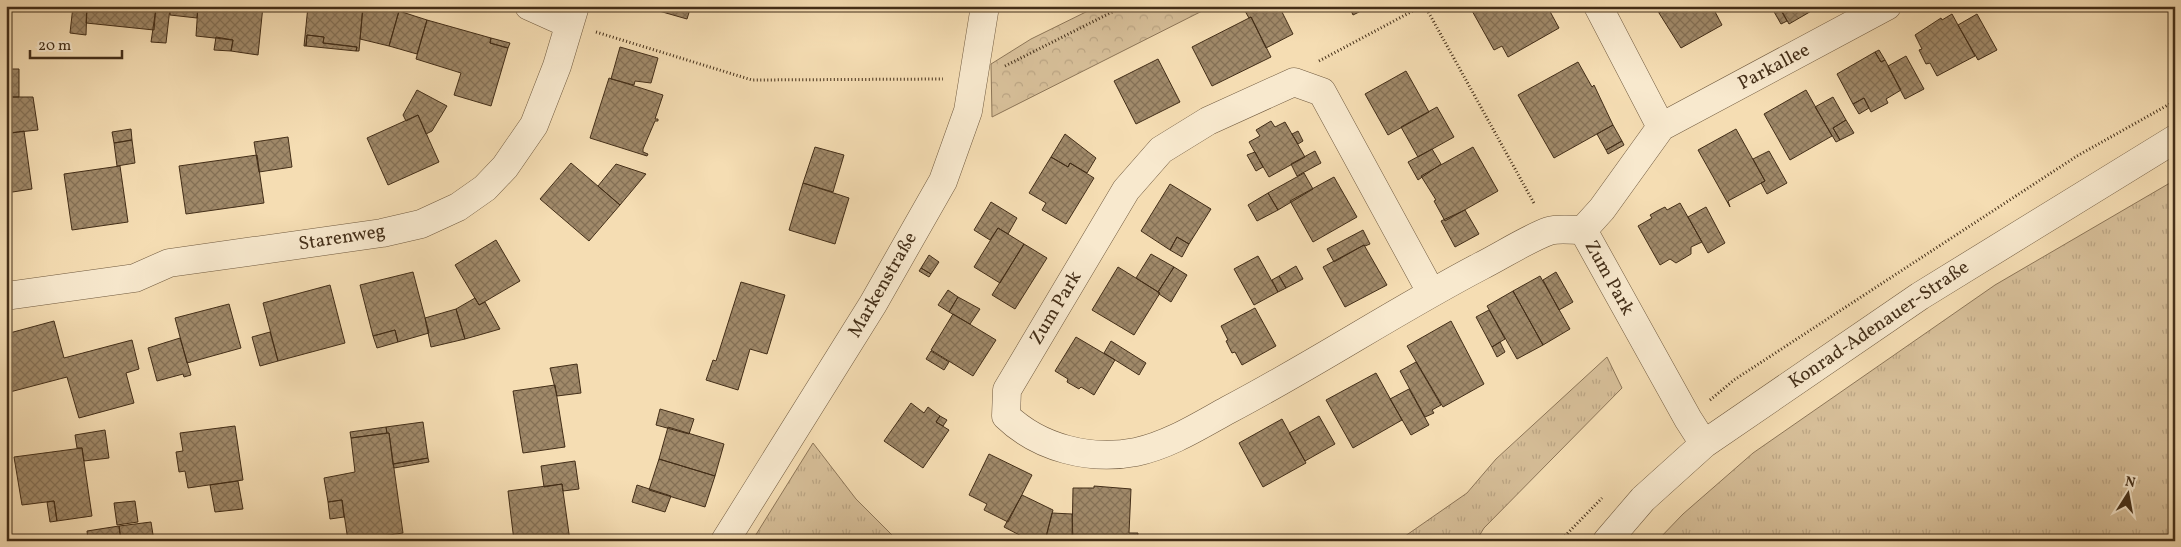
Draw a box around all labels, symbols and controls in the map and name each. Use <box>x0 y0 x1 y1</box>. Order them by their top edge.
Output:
scale bar <box>30 28 122 60</box>
text: 20 m <box>38 36 71 57</box>
street label: Parkallee <box>1734 37 1814 97</box>
street label: Starenweg <box>297 218 387 258</box>
street label: Markenstraße <box>842 227 924 343</box>
street label: Zum Park <box>1578 236 1640 320</box>
street label: Konrad-Adenauer-Straße <box>1784 255 1974 395</box>
street label: Zum Park <box>1024 266 1088 350</box>
north arrow <box>2104 470 2154 520</box>
text: N <box>2123 472 2137 493</box>

